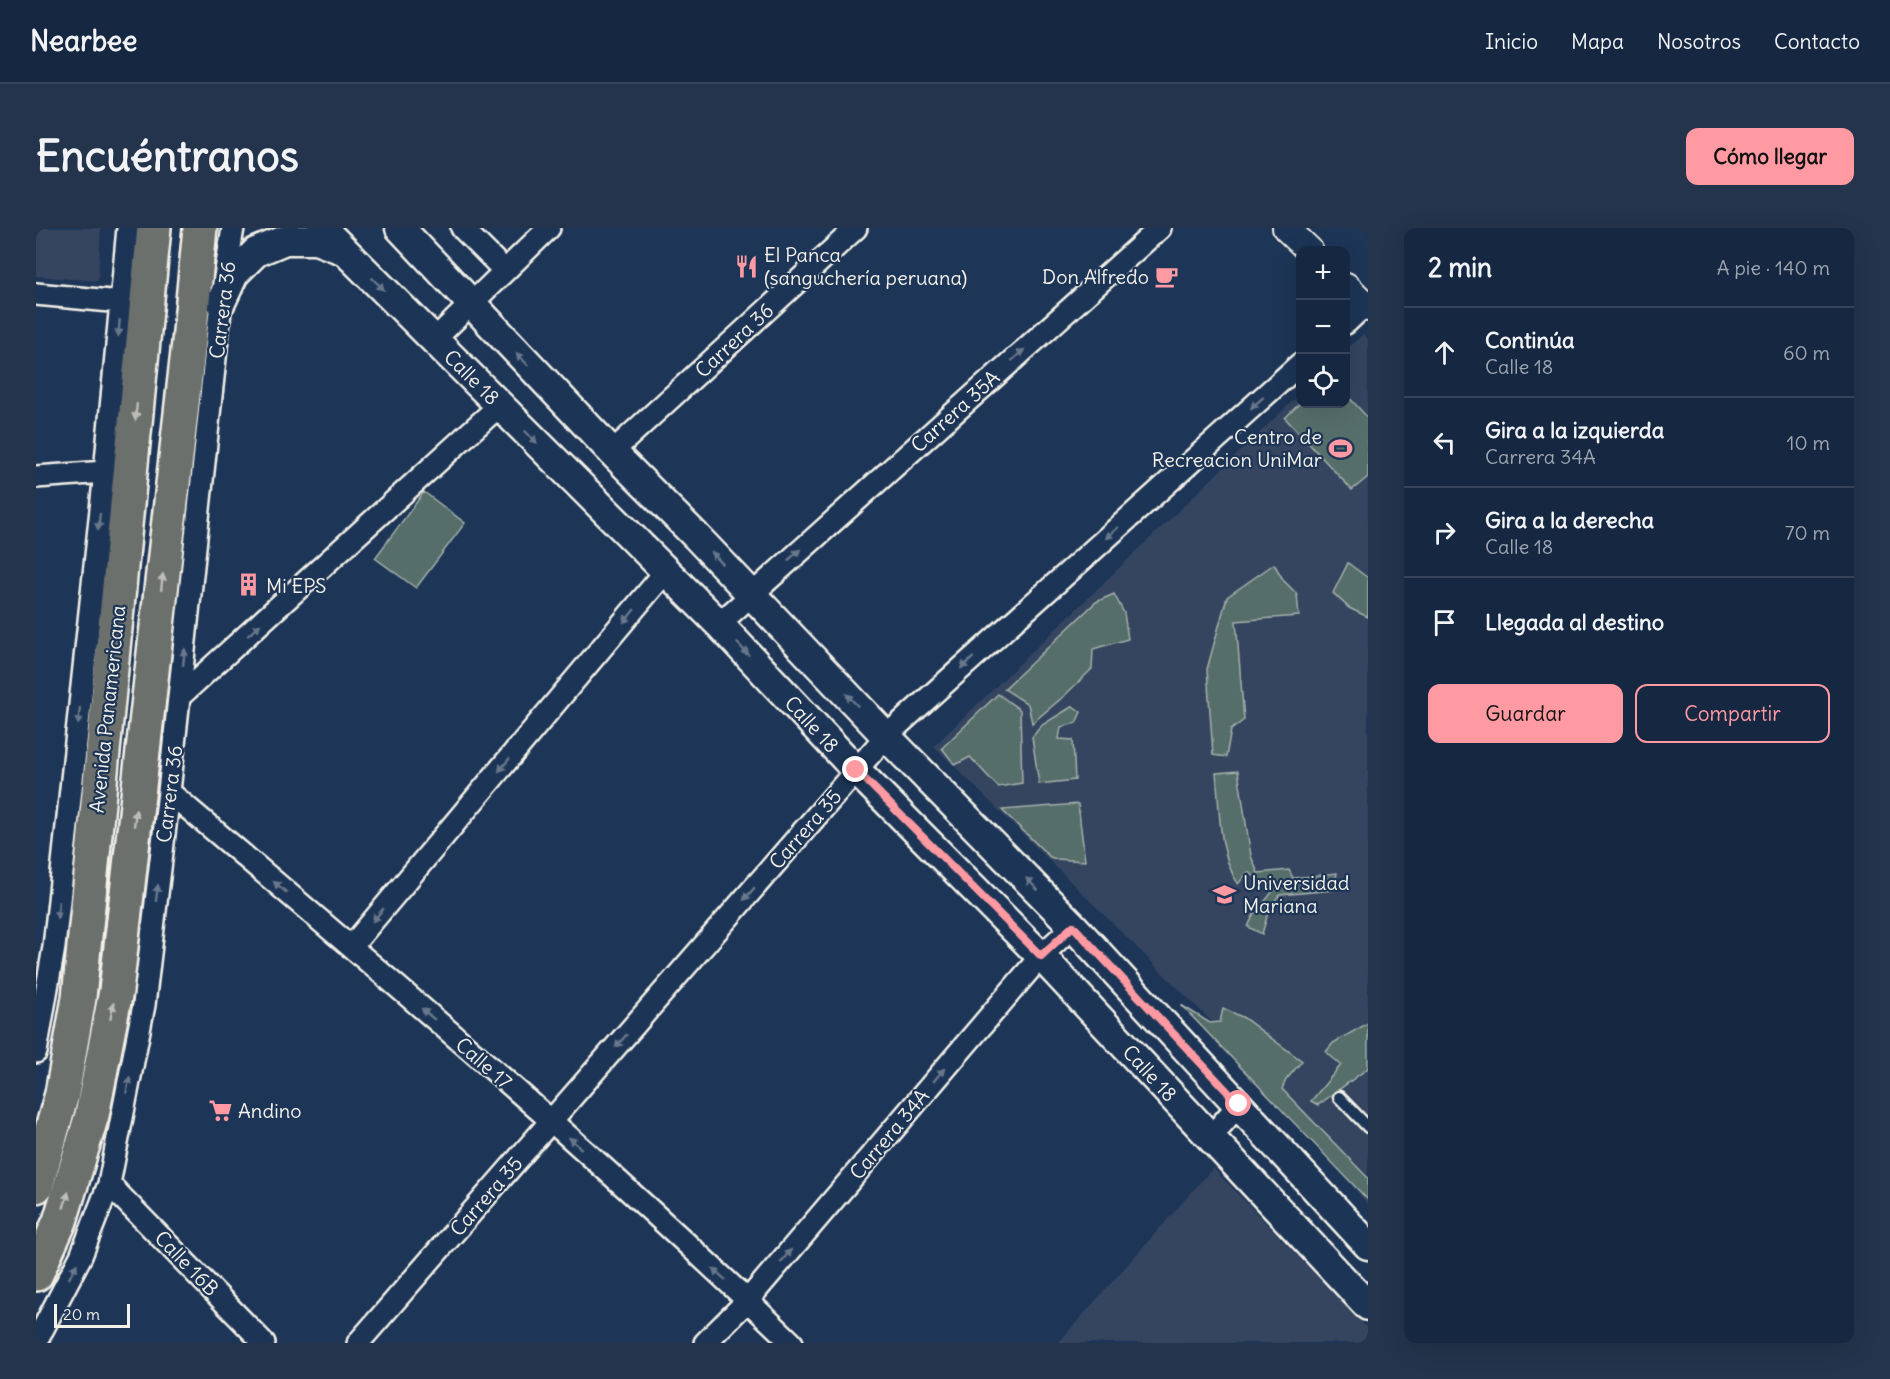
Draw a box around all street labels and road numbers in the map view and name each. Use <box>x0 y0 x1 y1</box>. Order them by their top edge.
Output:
street label: Carrera 36 <box>204 260 240 360</box>
street label: Carrera 36 <box>690 297 778 383</box>
street label: Calle 18 <box>439 344 505 410</box>
street label: Carrera 35A <box>905 365 1005 457</box>
street label: Avenida Panamericana <box>84 604 130 814</box>
street label: Calle 18 <box>780 690 844 758</box>
street label: Carrera 36 <box>151 744 187 844</box>
street label: Carrera 35 <box>763 784 847 874</box>
street label: Calle 17 <box>451 1032 518 1094</box>
street label: Calle 18 <box>1118 1039 1182 1107</box>
street label: Carrera 34A <box>844 1083 934 1184</box>
street label: Carrera 35 <box>444 1151 528 1241</box>
street label: Calle 16B <box>150 1225 224 1301</box>

